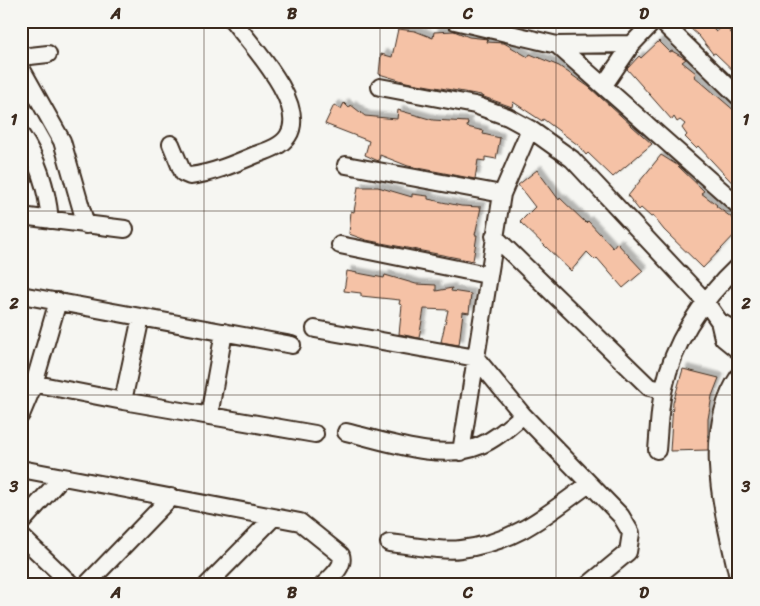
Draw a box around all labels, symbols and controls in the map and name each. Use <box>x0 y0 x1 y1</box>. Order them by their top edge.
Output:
text: A <box>110 0 121 28</box>
text: B <box>287 0 298 28</box>
text: C <box>462 0 474 28</box>
text: D <box>639 0 649 28</box>
text: 1 <box>11 105 18 134</box>
text: 1 <box>743 105 750 134</box>
text: 2 <box>8 289 19 318</box>
text: 2 <box>740 289 751 318</box>
text: 3 <box>9 472 19 501</box>
text: 3 <box>741 472 751 501</box>
text: A <box>110 578 121 606</box>
text: B <box>287 578 298 606</box>
text: C <box>462 578 474 606</box>
text: D <box>639 578 649 606</box>

